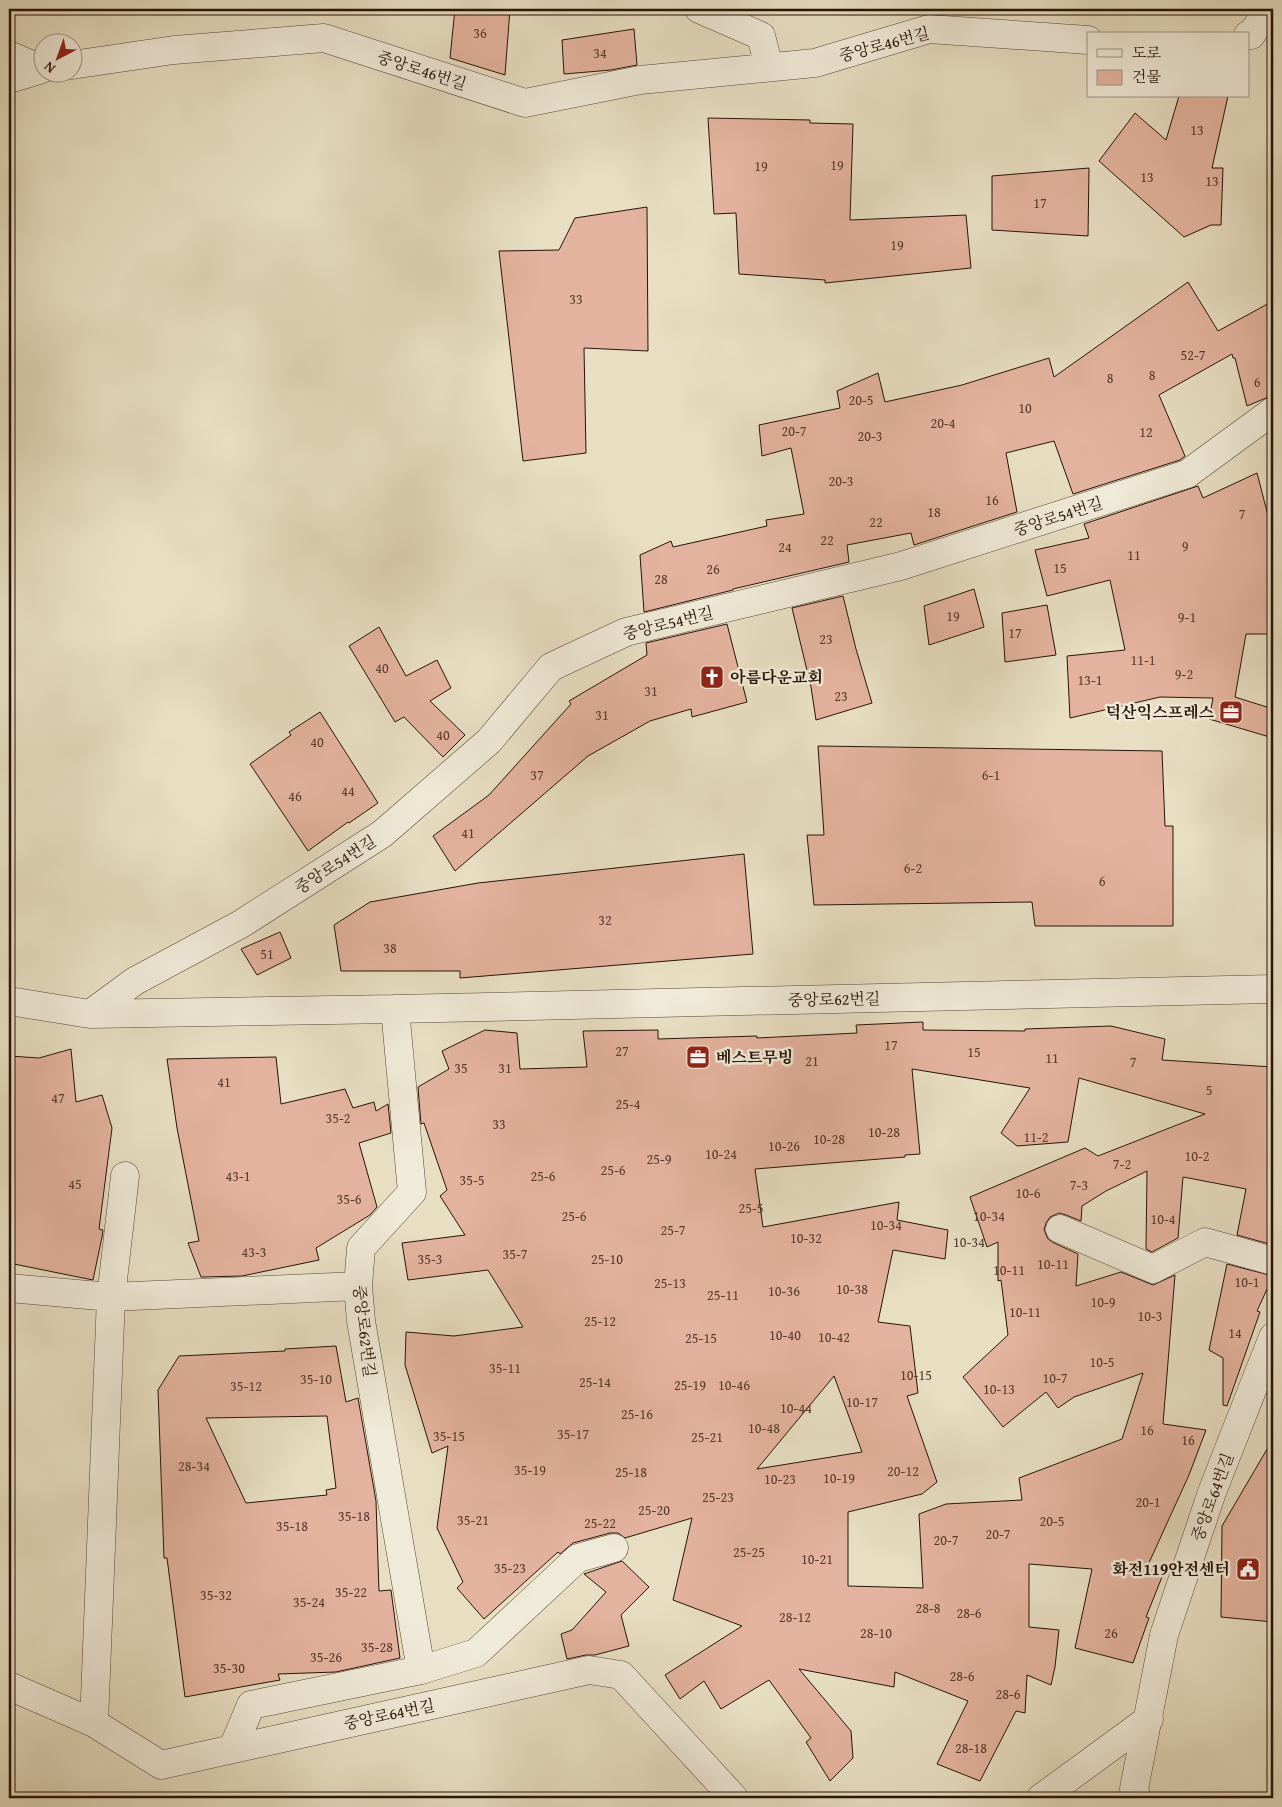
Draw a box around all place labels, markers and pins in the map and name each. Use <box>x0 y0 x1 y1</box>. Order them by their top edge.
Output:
church icon: 아름다운교회 <box>699 664 725 690</box>
place label: 아름다운교회 <box>730 665 823 689</box>
office icon: 덕산익스프레스 <box>1218 699 1244 725</box>
place label: 덕산익스프레스 <box>1106 700 1215 724</box>
office icon: 베스트무빙 <box>685 1044 711 1070</box>
place label: 베스트무빙 <box>716 1045 793 1069</box>
public building icon: 화전119안전센터 <box>1235 1556 1261 1582</box>
place label: 화전119안전센터 <box>1112 1557 1230 1581</box>

